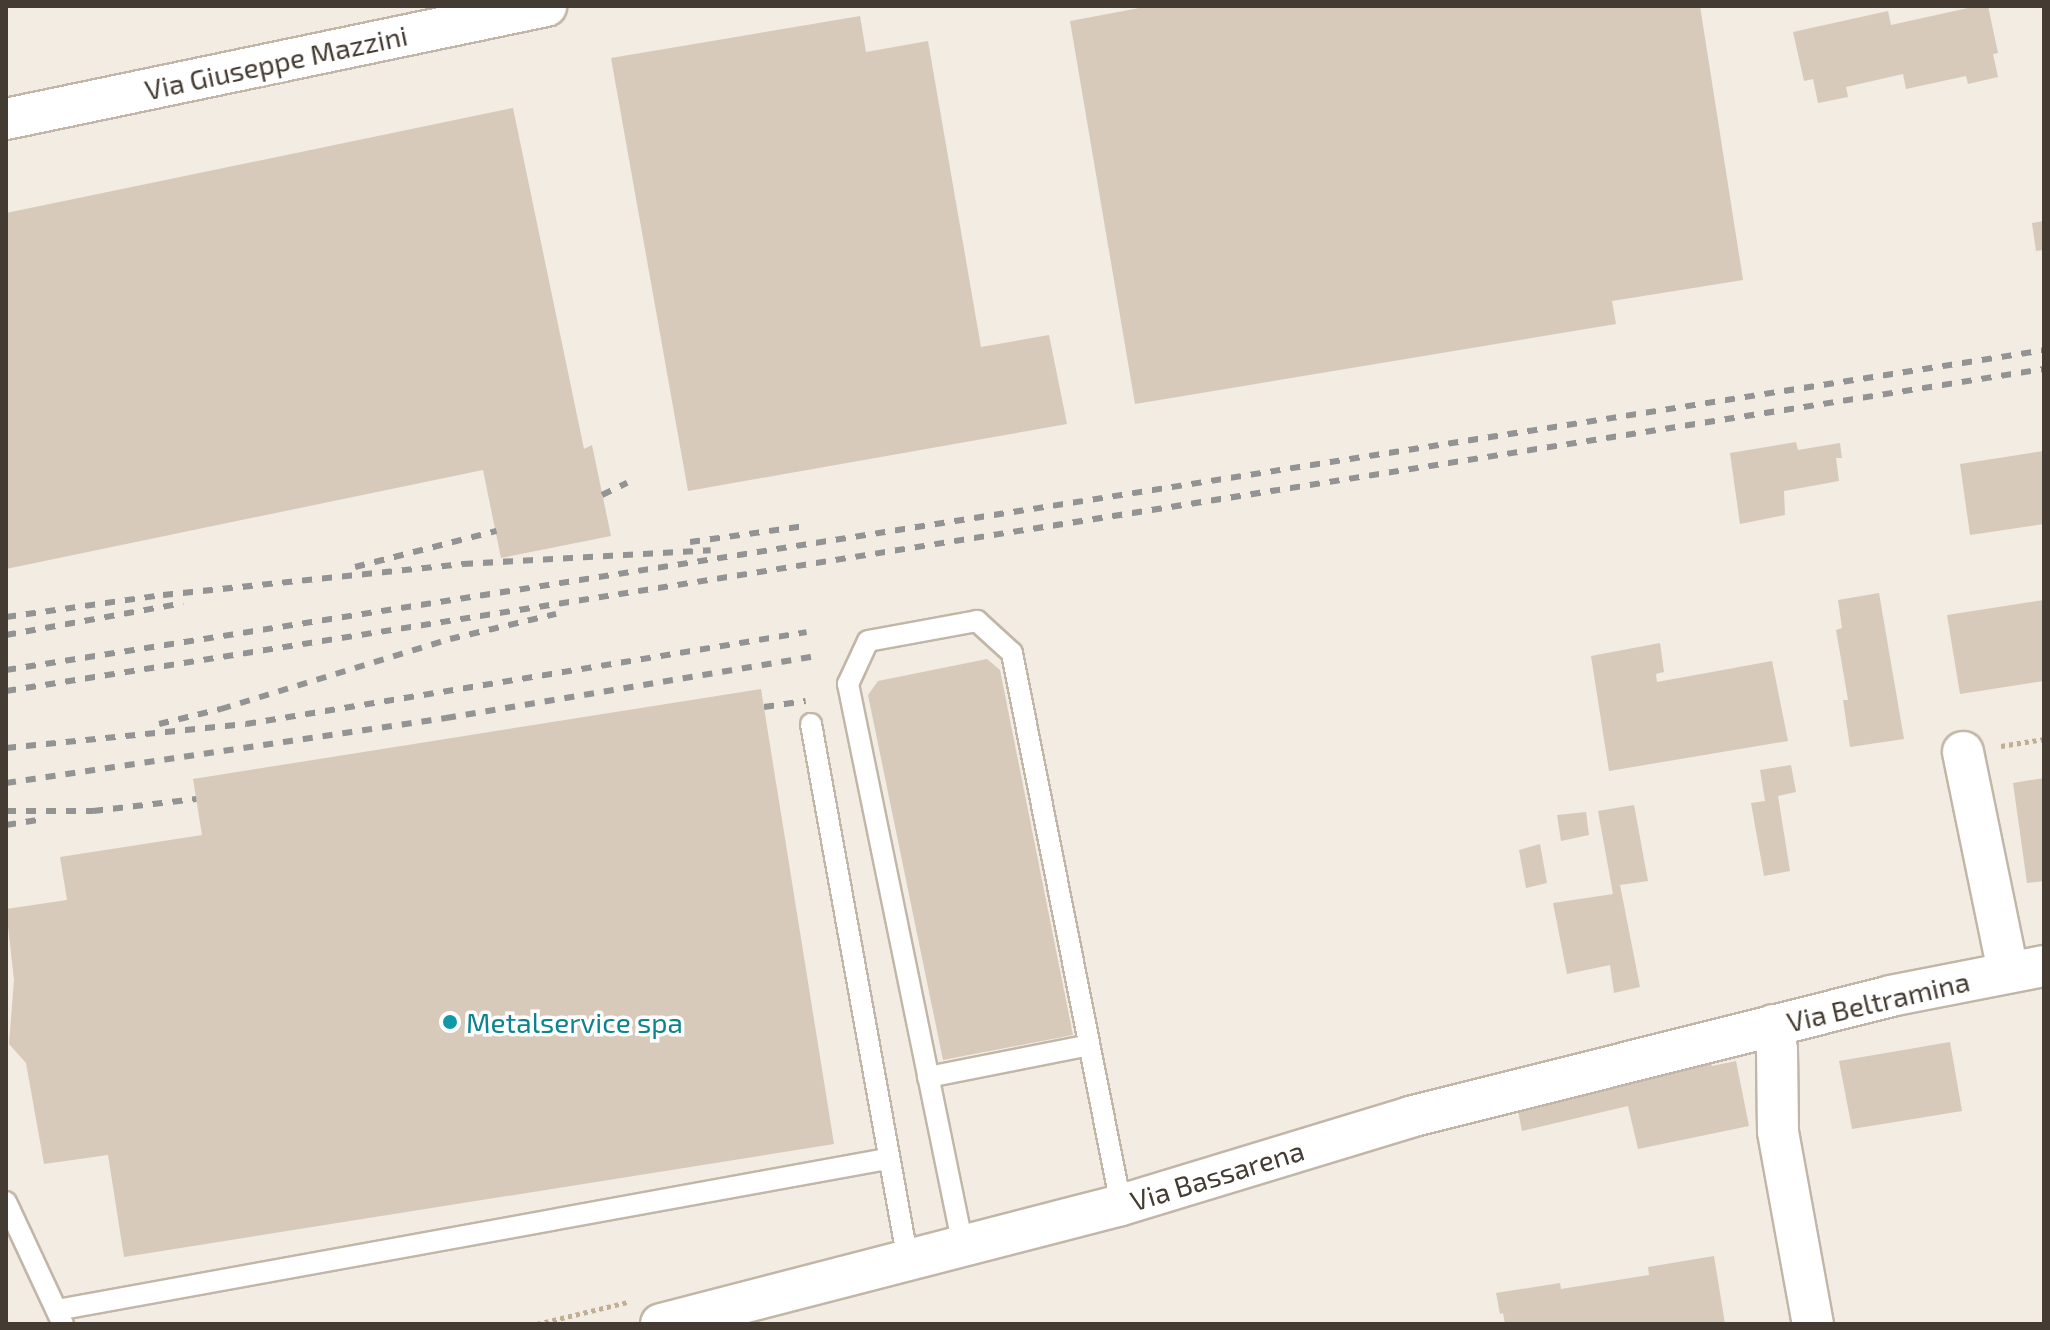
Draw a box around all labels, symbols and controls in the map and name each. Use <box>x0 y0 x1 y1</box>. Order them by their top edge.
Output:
street label: Via Giuseppe Mazzini <box>142 18 410 106</box>
street label: Via Beltramina <box>1783 964 1973 1038</box>
place label: Metalservice spa <box>466 1005 683 1039</box>
marker: Metalservice spa <box>441 1013 459 1031</box>
street label: Via Bassarena <box>1126 1133 1308 1217</box>

